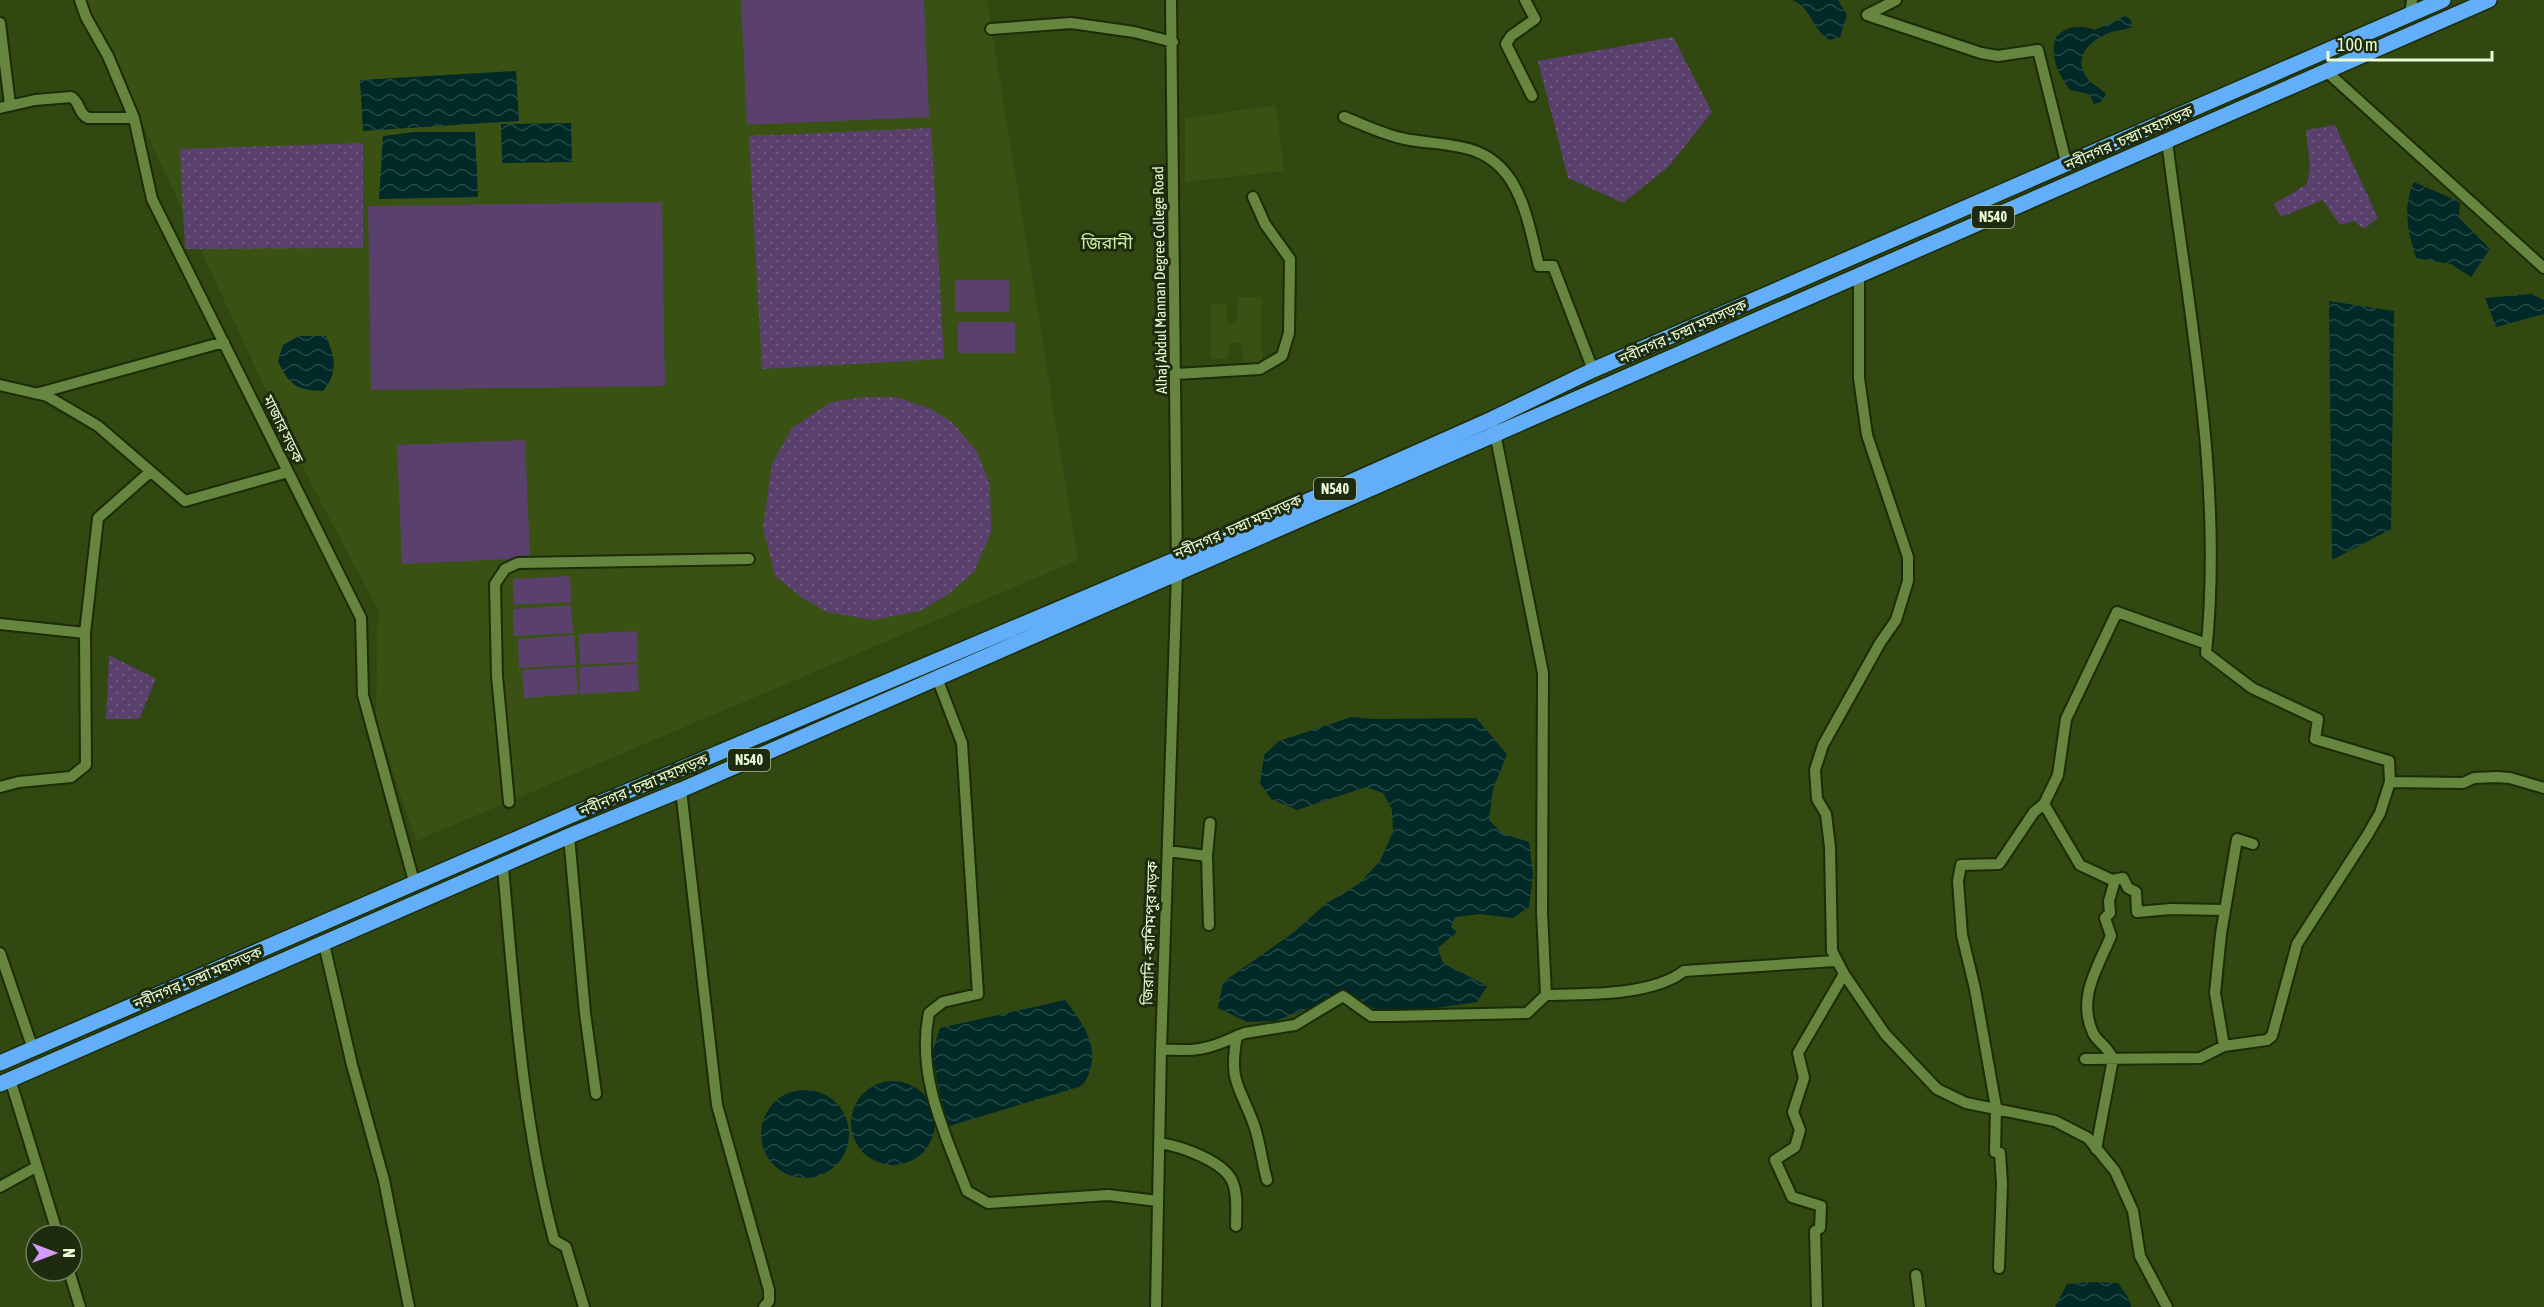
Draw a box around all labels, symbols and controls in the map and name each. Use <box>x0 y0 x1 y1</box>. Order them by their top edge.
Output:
scale bar <box>2328 24 2492 62</box>
text: 100 m <box>2337 34 2378 55</box>
street label: নবীনগর - চন্দ্রা মহাসড়ক <box>2061 101 2196 174</box>
street label: Alhaj Abdul Mannan Degree College Road <box>1149 166 1170 394</box>
road number: N540 <box>1972 206 2014 228</box>
district label: জিরানী <box>1080 232 1133 253</box>
street label: নবীনগর - চন্দ্রা মহাসড়ক <box>1615 295 1750 368</box>
street label: মাজার সড়ক <box>259 391 308 466</box>
road number: N540 <box>1314 478 1356 500</box>
street label: নবীনগর - চন্দ্রা মহাসড়ক <box>1170 490 1305 563</box>
street label: নবীনগর - চন্দ্রা মহাসড়ক <box>576 749 711 820</box>
road number: N540 <box>728 749 770 771</box>
street label: জিরানি - কাশিমপুর সড়ক <box>1138 860 1162 1006</box>
street label: নবীনগর - চন্দ্রা মহাসড়ক <box>130 942 265 1013</box>
north arrow <box>24 1223 84 1283</box>
text: N <box>60 1248 78 1258</box>

